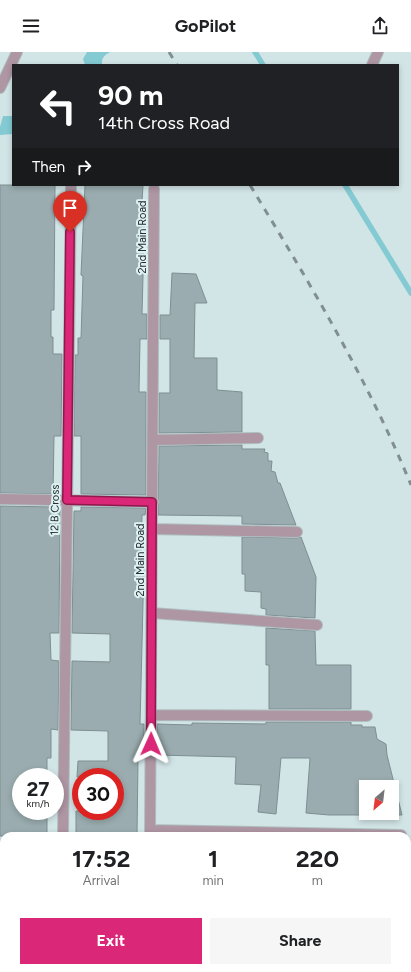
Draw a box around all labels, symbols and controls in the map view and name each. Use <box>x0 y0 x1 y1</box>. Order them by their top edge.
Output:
icon: menu <box>20 15 42 37</box>
text: GoPilot <box>175 15 236 37</box>
icon: share <box>369 15 391 37</box>
text: 90 m <box>98 78 163 112</box>
icon: left <box>32 80 84 132</box>
text: 14th Cross Road <box>98 112 230 134</box>
icon: right <box>73 156 95 178</box>
text: Then <box>32 158 65 176</box>
pin <box>53 191 87 232</box>
icon: arrive <box>59 197 81 219</box>
street label: 2nd Main Road <box>136 200 149 274</box>
street label: 12 B Cross <box>48 484 62 536</box>
street label: 2nd Main Road <box>134 523 147 597</box>
position arrow <box>130 723 172 765</box>
speed limit sign: 30 <box>72 768 124 820</box>
text: 27 <box>27 777 49 801</box>
north arrow <box>359 780 399 820</box>
map controls <box>359 780 399 820</box>
text: km/h <box>27 797 49 810</box>
text: 17:52 <box>72 844 130 873</box>
text: 1 <box>208 844 218 873</box>
text: 220 <box>296 844 339 873</box>
text: Arrival <box>83 873 120 888</box>
text: min <box>202 873 224 888</box>
text: m <box>312 873 323 888</box>
button: Exit <box>20 918 202 964</box>
button: Share <box>210 918 391 964</box>

